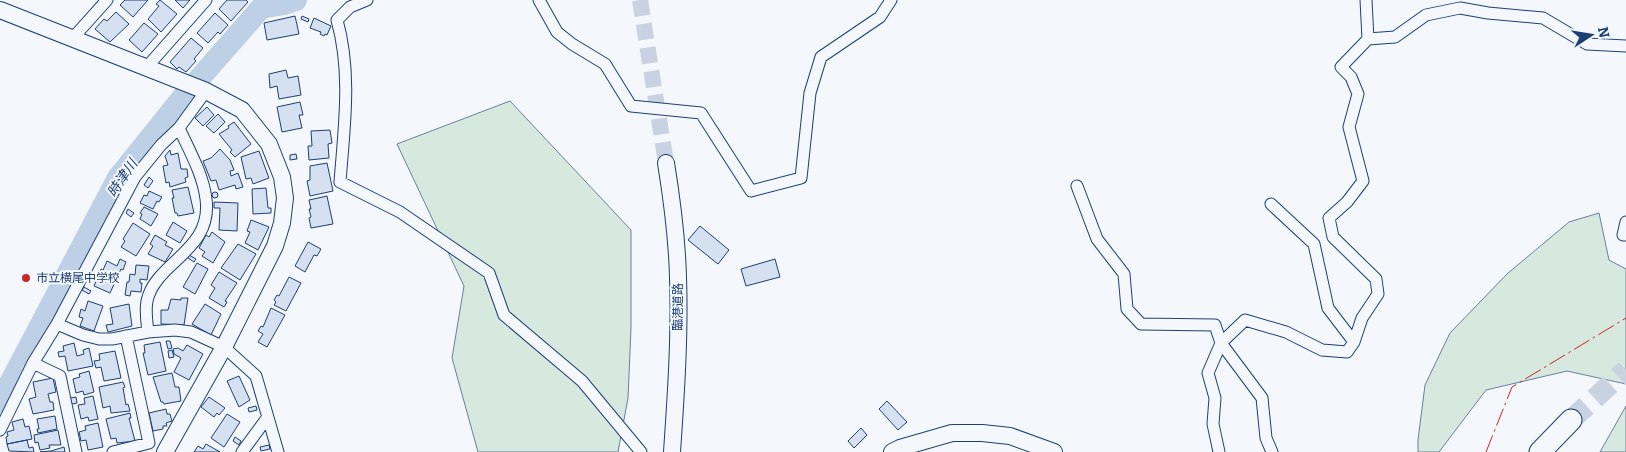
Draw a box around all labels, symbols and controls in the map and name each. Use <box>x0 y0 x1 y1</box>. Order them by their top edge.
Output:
north arrow <box>1566 10 1616 60</box>
text: N <box>1594 25 1613 40</box>
water label: 時津川 <box>104 154 142 200</box>
place label: 市立横尾中学校 <box>36 271 120 285</box>
marker: 市立横尾中学校 <box>20 272 32 284</box>
street label: 臨港道路 <box>671 283 685 331</box>

